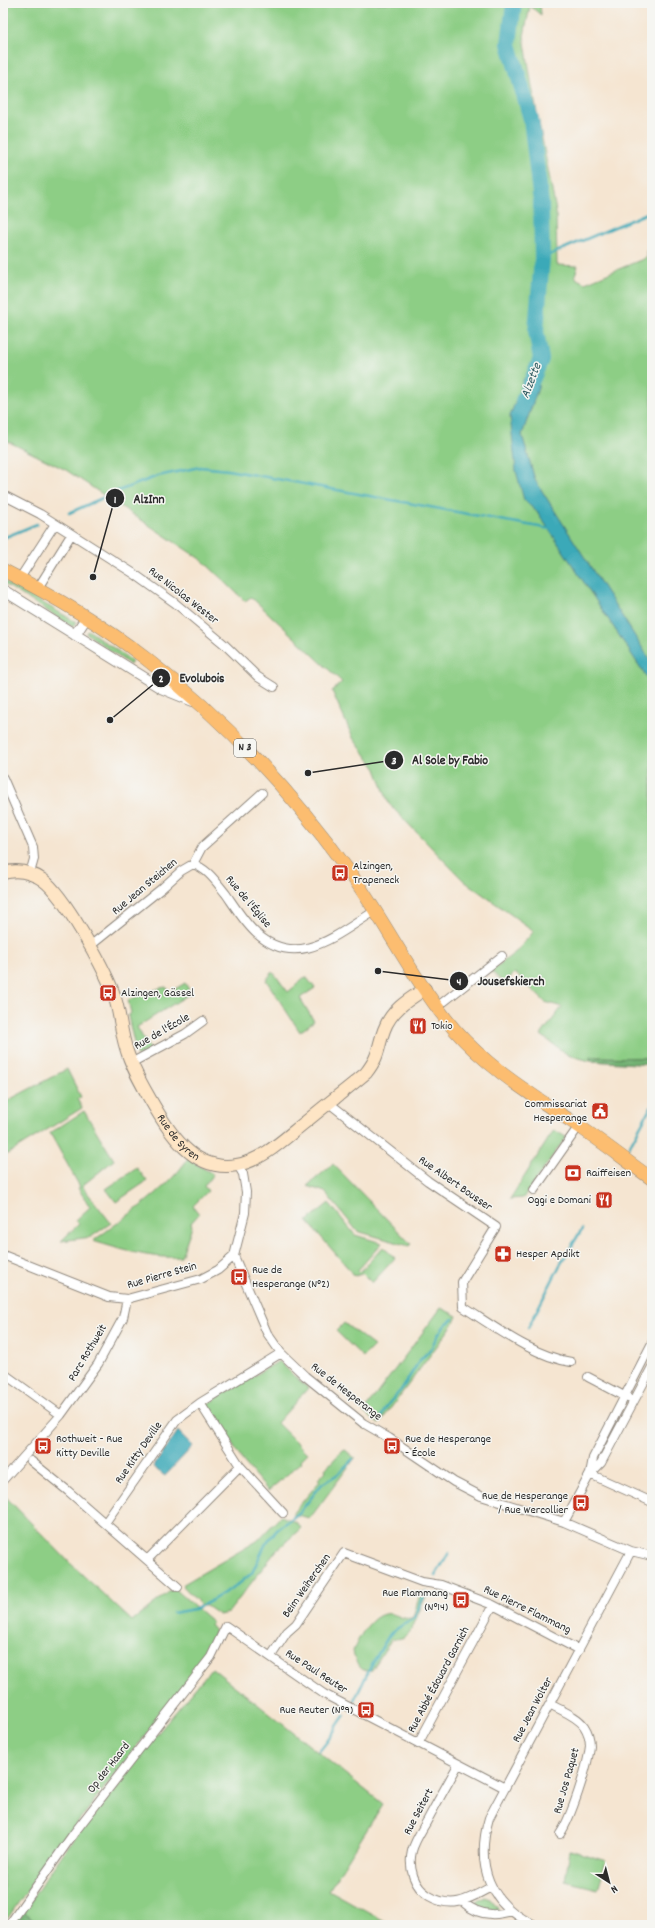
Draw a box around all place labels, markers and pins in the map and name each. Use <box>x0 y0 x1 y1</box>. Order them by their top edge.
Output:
callout: AlzInn <box>105 486 172 511</box>
callout: Evolubois <box>151 665 232 690</box>
callout: Al Sole by Fabio <box>384 747 496 772</box>
place label: Alzingen, Trapeneck <box>353 858 399 889</box>
bus stop icon: Alzingen, Trapeneck <box>330 863 350 883</box>
callout: Jousefskierch <box>449 968 552 993</box>
bus stop icon: Alzingen, Gässel <box>98 983 118 1003</box>
place label: Alzingen, Gässel <box>121 985 194 1002</box>
restaurant icon: Tokio <box>408 1016 428 1036</box>
place label: Tokio <box>431 1018 453 1035</box>
place label: Commissariat Hesperange <box>525 1096 588 1127</box>
public building icon: Commissariat Hesperange <box>590 1101 610 1121</box>
bank icon: Raiffeisen <box>563 1163 583 1183</box>
place label: Raiffeisen <box>586 1165 632 1182</box>
restaurant icon: Oggi e Domani <box>594 1190 614 1210</box>
place label: Oggi e Domani <box>527 1192 591 1209</box>
pharmacy icon: Hesper Apdikt <box>493 1244 513 1264</box>
place label: Hesper Apdikt <box>516 1246 580 1263</box>
place label: Rue de Hesperange (N°2) <box>252 1262 329 1293</box>
bus stop icon: Rue de Hesperange (N°2) <box>229 1267 249 1287</box>
place label: Rothweit - Rue Kitty Deville <box>56 1431 123 1462</box>
place label: Rue de Hesperange - École <box>405 1431 491 1462</box>
bus stop icon: Rothweit - Rue Kitty Deville <box>33 1436 53 1456</box>
bus stop icon: Rue de Hesperange - École <box>382 1436 402 1456</box>
place label: Rue de Hesperange / Rue Wercollier <box>482 1488 569 1519</box>
bus stop icon: Rue de Hesperange / Rue Wercollier <box>571 1493 591 1513</box>
place label: Rue Flammang (N°14) <box>382 1585 448 1616</box>
bus stop icon: Rue Flammang (N°14) <box>451 1590 471 1610</box>
bus stop icon: Rue Reuter (N°9) <box>356 1700 376 1720</box>
place label: Rue Reuter (N°9) <box>279 1702 353 1719</box>

